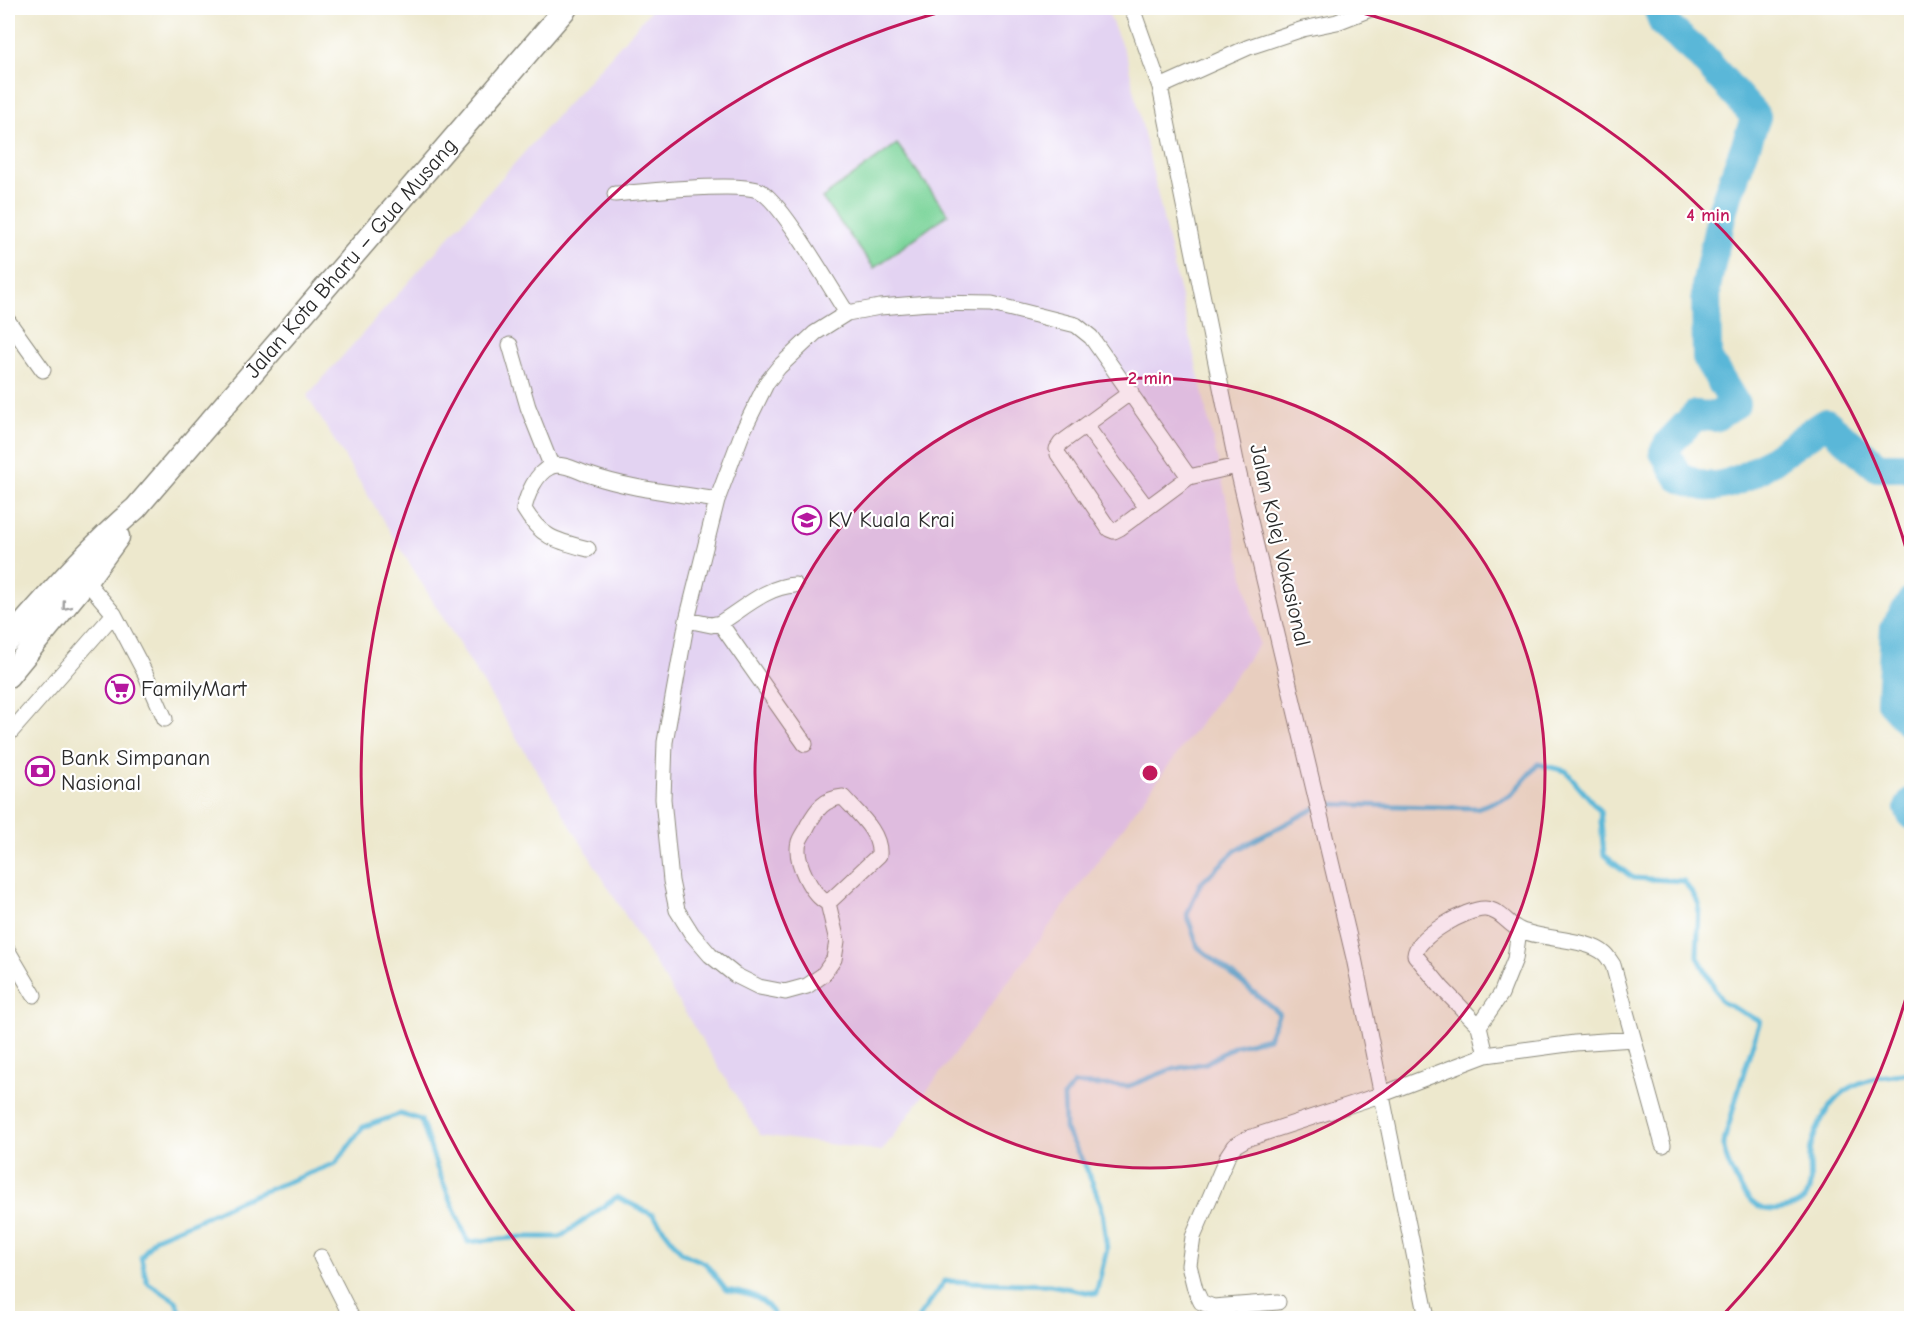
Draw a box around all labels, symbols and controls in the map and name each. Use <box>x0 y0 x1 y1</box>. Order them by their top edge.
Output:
street label: Jalan Kota Bharu – Gua Musang <box>240 133 462 383</box>
text: 4 min <box>1686 205 1730 226</box>
text: 2 min <box>1128 368 1172 389</box>
street label: Jalan Kolej Vokasional <box>1244 441 1316 649</box>
school or university icon: KV Kuala Krai <box>791 504 823 536</box>
place label: KV Kuala Krai <box>828 507 955 533</box>
one-way arrow <box>62 599 73 610</box>
supermarket icon: FamilyMart <box>104 673 136 705</box>
place label: FamilyMart <box>141 676 247 702</box>
place label: Bank Simpanan Nasional <box>61 745 210 796</box>
bank icon: Bank Simpanan Nasional <box>24 755 56 787</box>
centre of rings <box>1140 763 1160 783</box>

